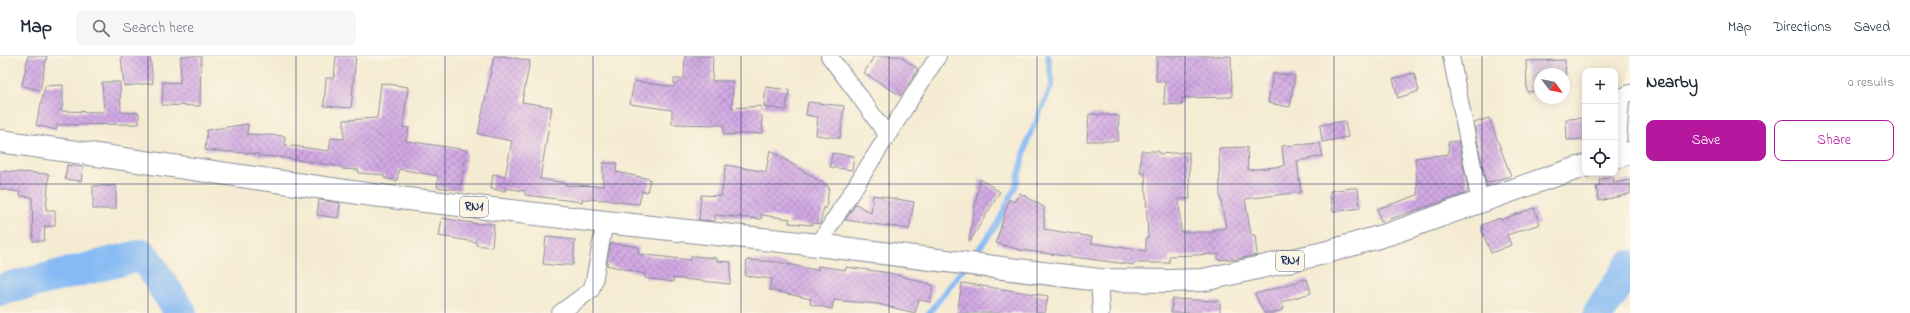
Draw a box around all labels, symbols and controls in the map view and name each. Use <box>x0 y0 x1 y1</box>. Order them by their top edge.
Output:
search box <box>76 10 356 46</box>
text: Map <box>20 14 52 41</box>
icon: search <box>90 17 112 39</box>
text: Search here <box>122 17 194 39</box>
text: Map <box>1728 17 1751 38</box>
text: Directions <box>1773 17 1831 38</box>
text: Saved <box>1853 17 1890 38</box>
north arrow <box>1534 68 1570 104</box>
map controls <box>1582 68 1618 176</box>
button: + <box>1582 68 1618 104</box>
text: Nearby <box>1646 70 1698 95</box>
text: 0 results <box>1848 73 1894 92</box>
button: − <box>1582 104 1618 140</box>
button: Save <box>1646 120 1766 161</box>
button: Share <box>1774 120 1894 161</box>
button: locate <box>1582 140 1618 176</box>
road number: RN1 <box>460 197 488 217</box>
road number: RN1 <box>1276 251 1304 271</box>

